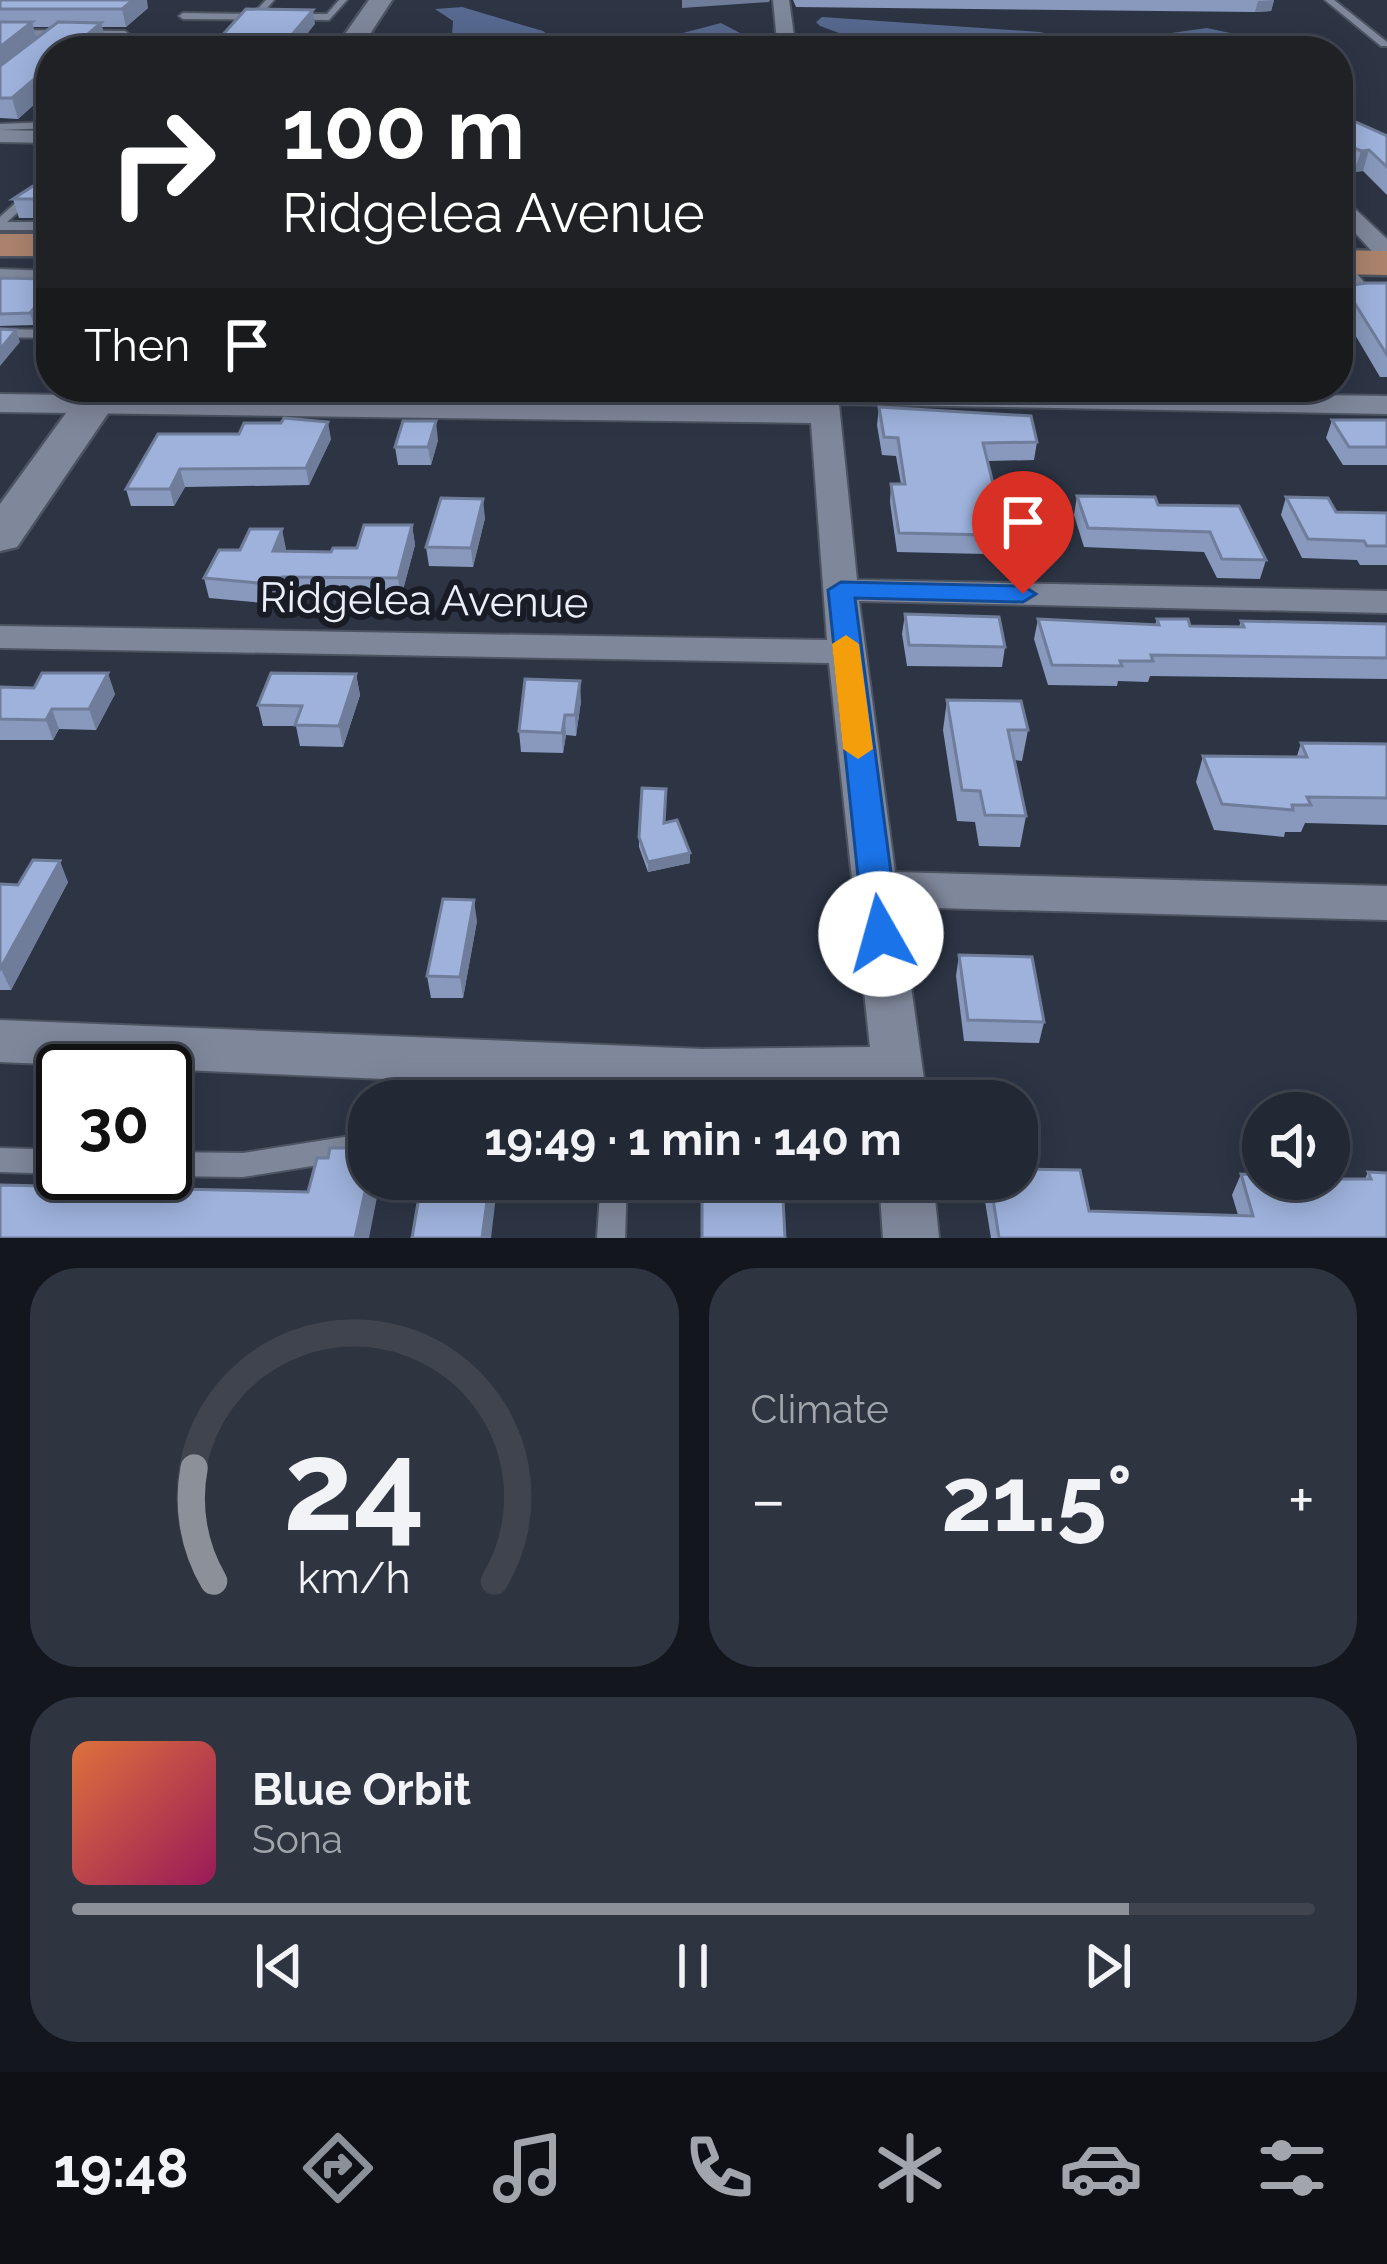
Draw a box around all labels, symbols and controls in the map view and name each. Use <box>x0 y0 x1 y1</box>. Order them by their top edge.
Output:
text: 100 m <box>282 80 525 179</box>
icon: right <box>84 84 240 240</box>
text: Ridgelea Avenue <box>282 181 705 245</box>
icon: arrive <box>214 312 280 378</box>
text: Then <box>84 319 190 372</box>
pin <box>972 471 1074 594</box>
icon: arrive <box>990 489 1056 555</box>
street label: Ridgelea Avenue <box>259 573 589 627</box>
position arrow <box>818 871 944 997</box>
speed limit sign: 30 <box>36 1044 192 1200</box>
map controls <box>1242 1092 1350 1200</box>
button: sound <box>1242 1092 1350 1200</box>
text: 19:49 · 1 min · 140 m <box>484 1113 902 1166</box>
text: Climate <box>751 1386 889 1432</box>
text: 24 <box>283 1413 425 1559</box>
text: 21.5° <box>941 1446 1132 1552</box>
text: − <box>751 1461 786 1538</box>
text: + <box>1288 1461 1315 1538</box>
text: km/h <box>298 1552 411 1602</box>
text: Blue Orbit <box>252 1763 471 1816</box>
text: Sona <box>252 1816 343 1862</box>
icon: previous <box>246 1933 312 1999</box>
icon: pause <box>660 1933 726 1999</box>
icon: next <box>1075 1933 1141 1999</box>
icon: directions <box>296 2126 380 2210</box>
icon: music <box>486 2126 570 2210</box>
icon: phone <box>677 2126 761 2210</box>
icon: climate <box>868 2126 952 2210</box>
icon: car <box>1059 2126 1143 2210</box>
icon: filters <box>1250 2126 1334 2210</box>
text: 19:48 <box>53 2136 189 2200</box>

